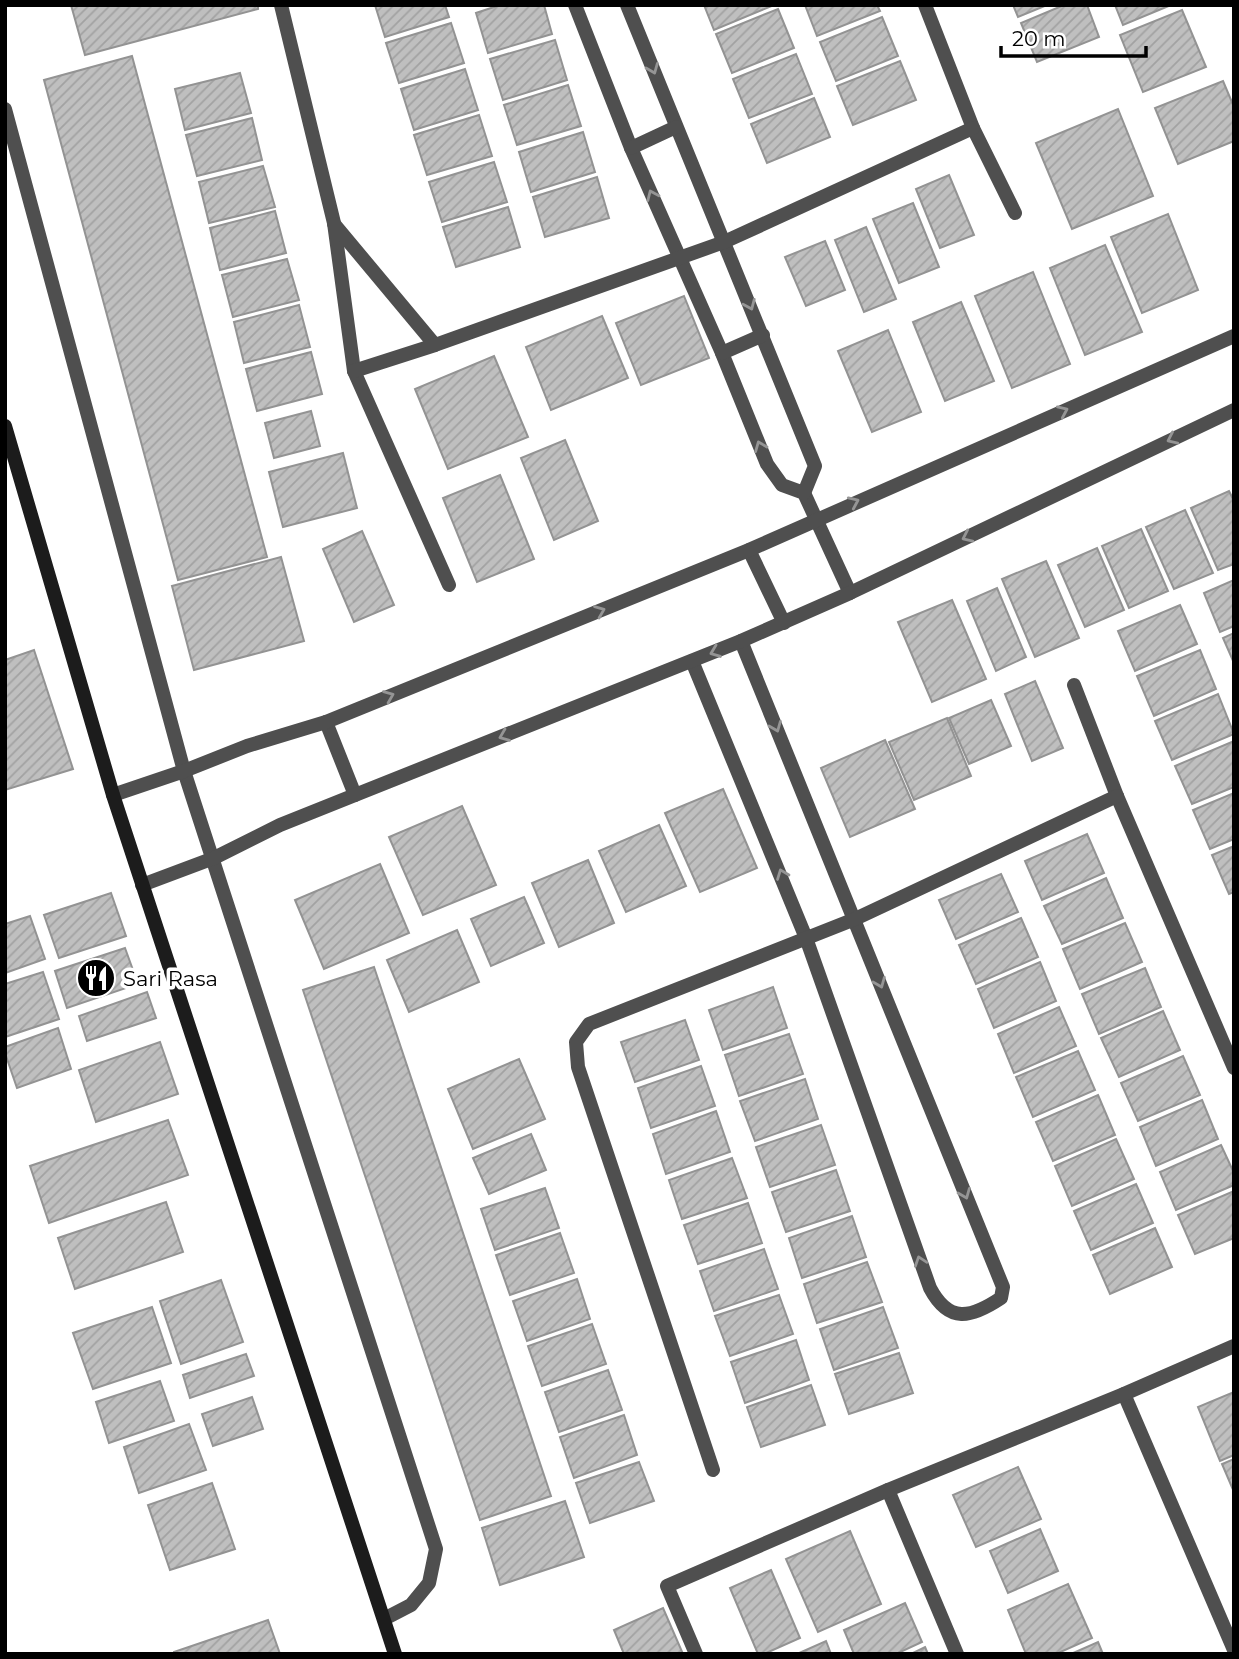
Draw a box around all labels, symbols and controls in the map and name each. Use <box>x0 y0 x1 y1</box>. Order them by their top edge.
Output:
scale bar <box>1001 14 1146 58</box>
text: 20 m <box>1012 26 1066 51</box>
one-way arrow <box>644 62 658 74</box>
one-way arrow <box>646 190 660 202</box>
one-way arrow <box>742 298 756 310</box>
one-way arrow <box>1055 405 1068 419</box>
one-way arrow <box>1167 431 1179 445</box>
one-way arrow <box>754 440 768 453</box>
one-way arrow <box>847 496 860 510</box>
one-way arrow <box>962 529 974 543</box>
one-way arrow <box>593 605 605 619</box>
one-way arrow <box>710 643 722 657</box>
one-way arrow <box>382 690 394 704</box>
one-way arrow <box>768 721 782 733</box>
one-way arrow <box>498 727 510 741</box>
one-way arrow <box>776 869 790 881</box>
restaurant icon: Sari Rasa <box>75 957 117 999</box>
place label: Sari Rasa <box>123 966 218 991</box>
one-way arrow <box>872 975 886 988</box>
one-way arrow <box>957 1187 971 1199</box>
one-way arrow <box>914 1255 928 1267</box>

